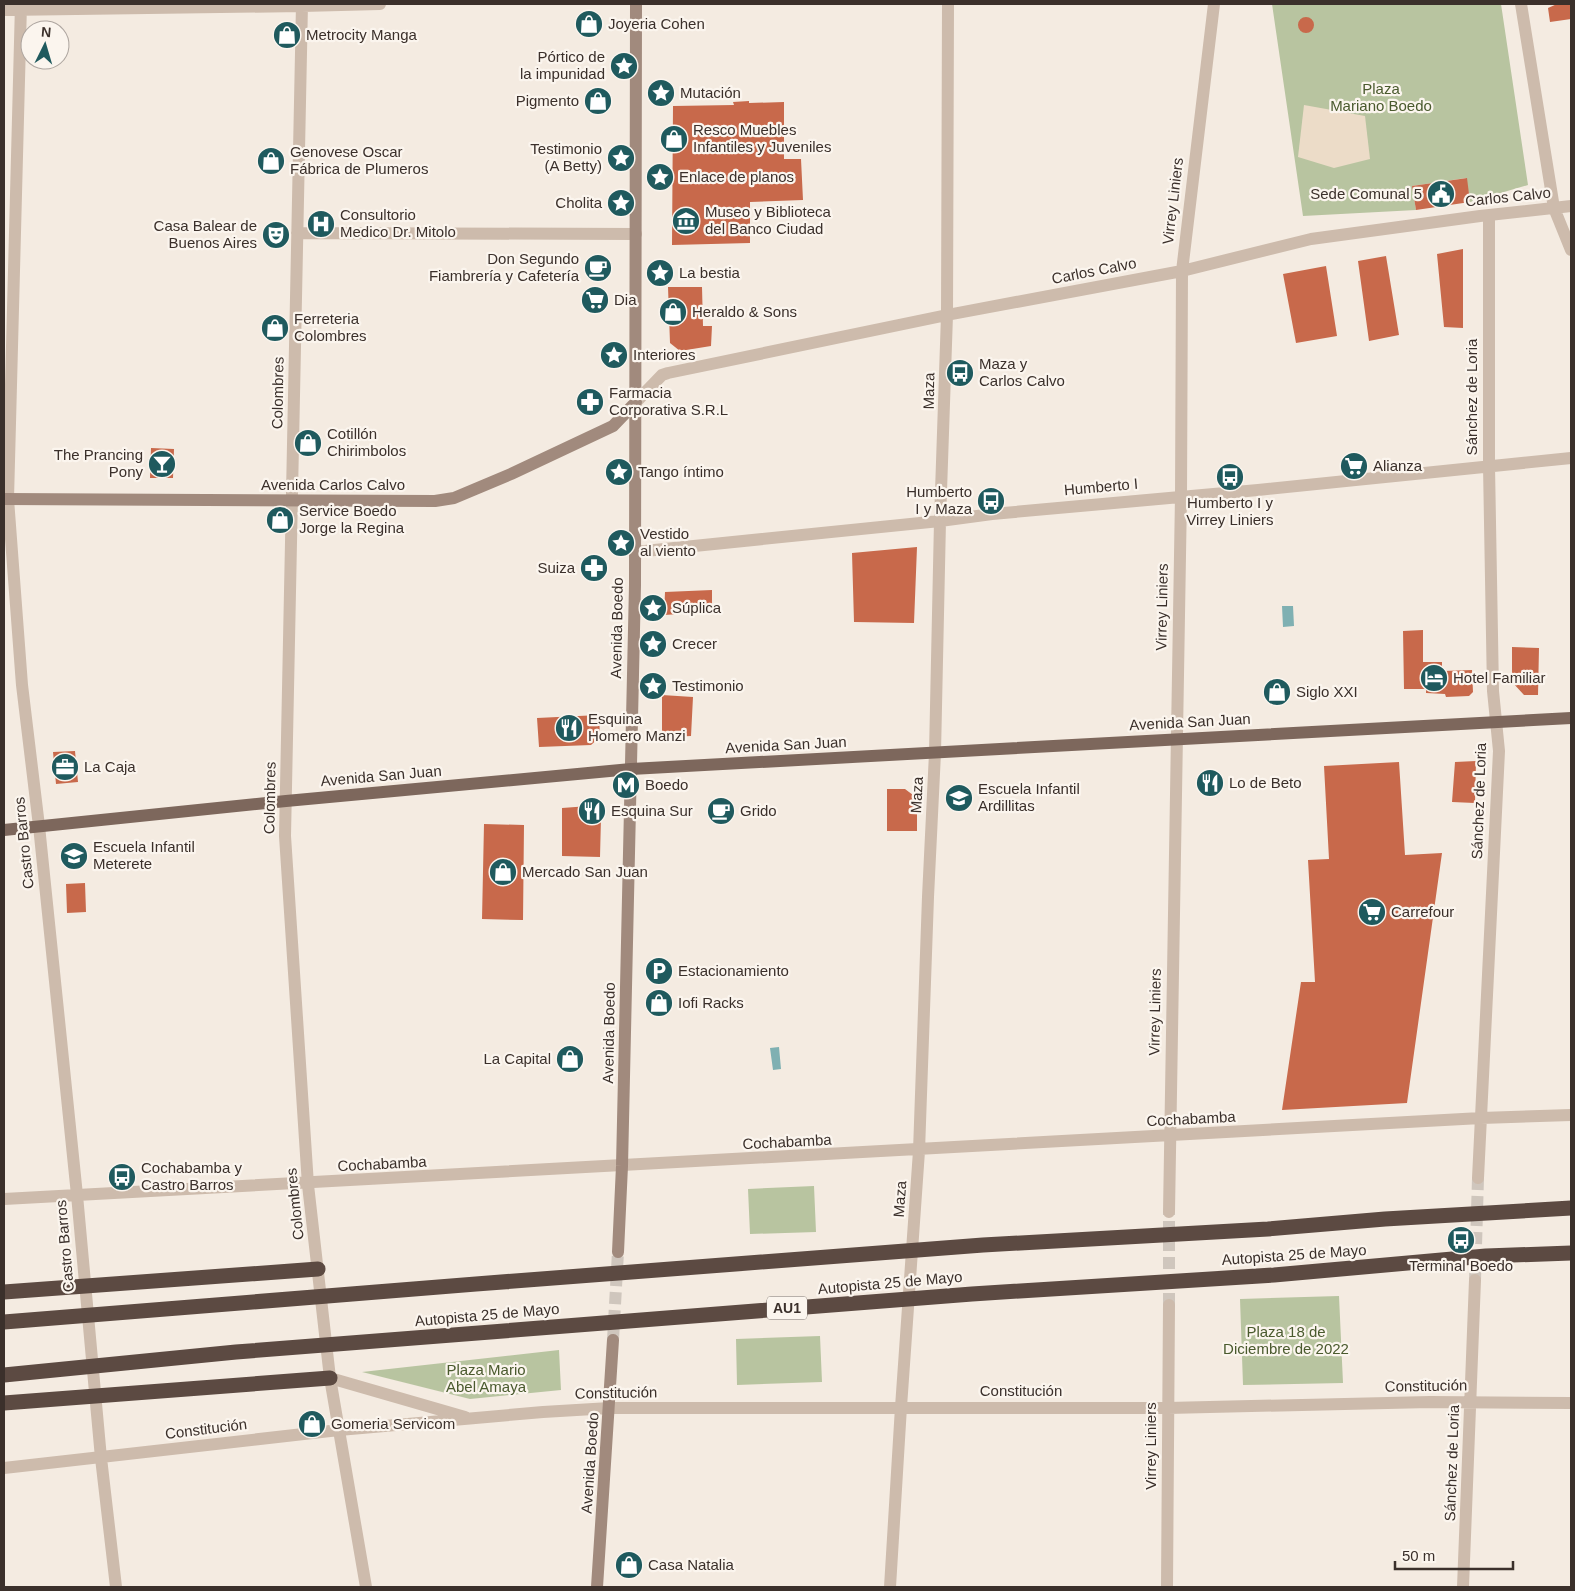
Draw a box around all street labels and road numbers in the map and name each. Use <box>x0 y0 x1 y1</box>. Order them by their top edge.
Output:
street label: Virrey Liniers <box>1159 157 1186 245</box>
street label: Carlos Calvo <box>1464 184 1552 209</box>
street label: Carlos Calvo <box>1050 254 1138 287</box>
street label: Sánchez de Loria <box>1463 338 1480 455</box>
street label: Colombres <box>268 357 287 429</box>
street label: Maza <box>920 372 937 409</box>
street label: Humberto I <box>1063 475 1139 498</box>
street label: Avenida Carlos Calvo <box>261 476 405 493</box>
street label: Virrey Liniers <box>1152 563 1171 651</box>
street label: Avenida Boedo <box>607 577 626 679</box>
street label: Avenida San Juan <box>1129 710 1251 733</box>
street label: Avenida San Juan <box>725 733 847 756</box>
street label: Sánchez de Loria <box>1468 742 1489 860</box>
street label: Colombres <box>260 762 279 834</box>
street label: Avenida San Juan <box>320 762 442 789</box>
street label: Maza <box>907 776 926 814</box>
street label: Castro Barros <box>10 796 37 890</box>
street label: Virrey Liniers <box>1145 968 1164 1056</box>
street label: Avenida Boedo <box>599 982 618 1084</box>
street label: Cochabamba <box>1146 1108 1237 1129</box>
street label: Cochabamba <box>742 1131 833 1152</box>
street label: Cochabamba <box>337 1153 428 1174</box>
street label: Colombres <box>282 1167 307 1241</box>
street label: Maza <box>890 1179 909 1218</box>
street label: Castro Barros <box>52 1199 77 1293</box>
street label: Autopista 25 de Mayo <box>1221 1241 1367 1268</box>
street label: Autopista 25 de Mayo <box>817 1268 963 1297</box>
road number: AU1 <box>767 1296 807 1320</box>
street label: Autopista 25 de Mayo <box>414 1300 560 1329</box>
street label: Constitución <box>1385 1376 1467 1395</box>
street label: Constitución <box>980 1382 1062 1399</box>
street label: Constitución <box>575 1383 657 1402</box>
street label: Virrey Liniers <box>1142 1402 1159 1490</box>
street label: Sánchez de Loria <box>1441 1404 1462 1522</box>
street label: Avenida Boedo <box>577 1412 602 1514</box>
street label: Constitución <box>164 1415 248 1442</box>

